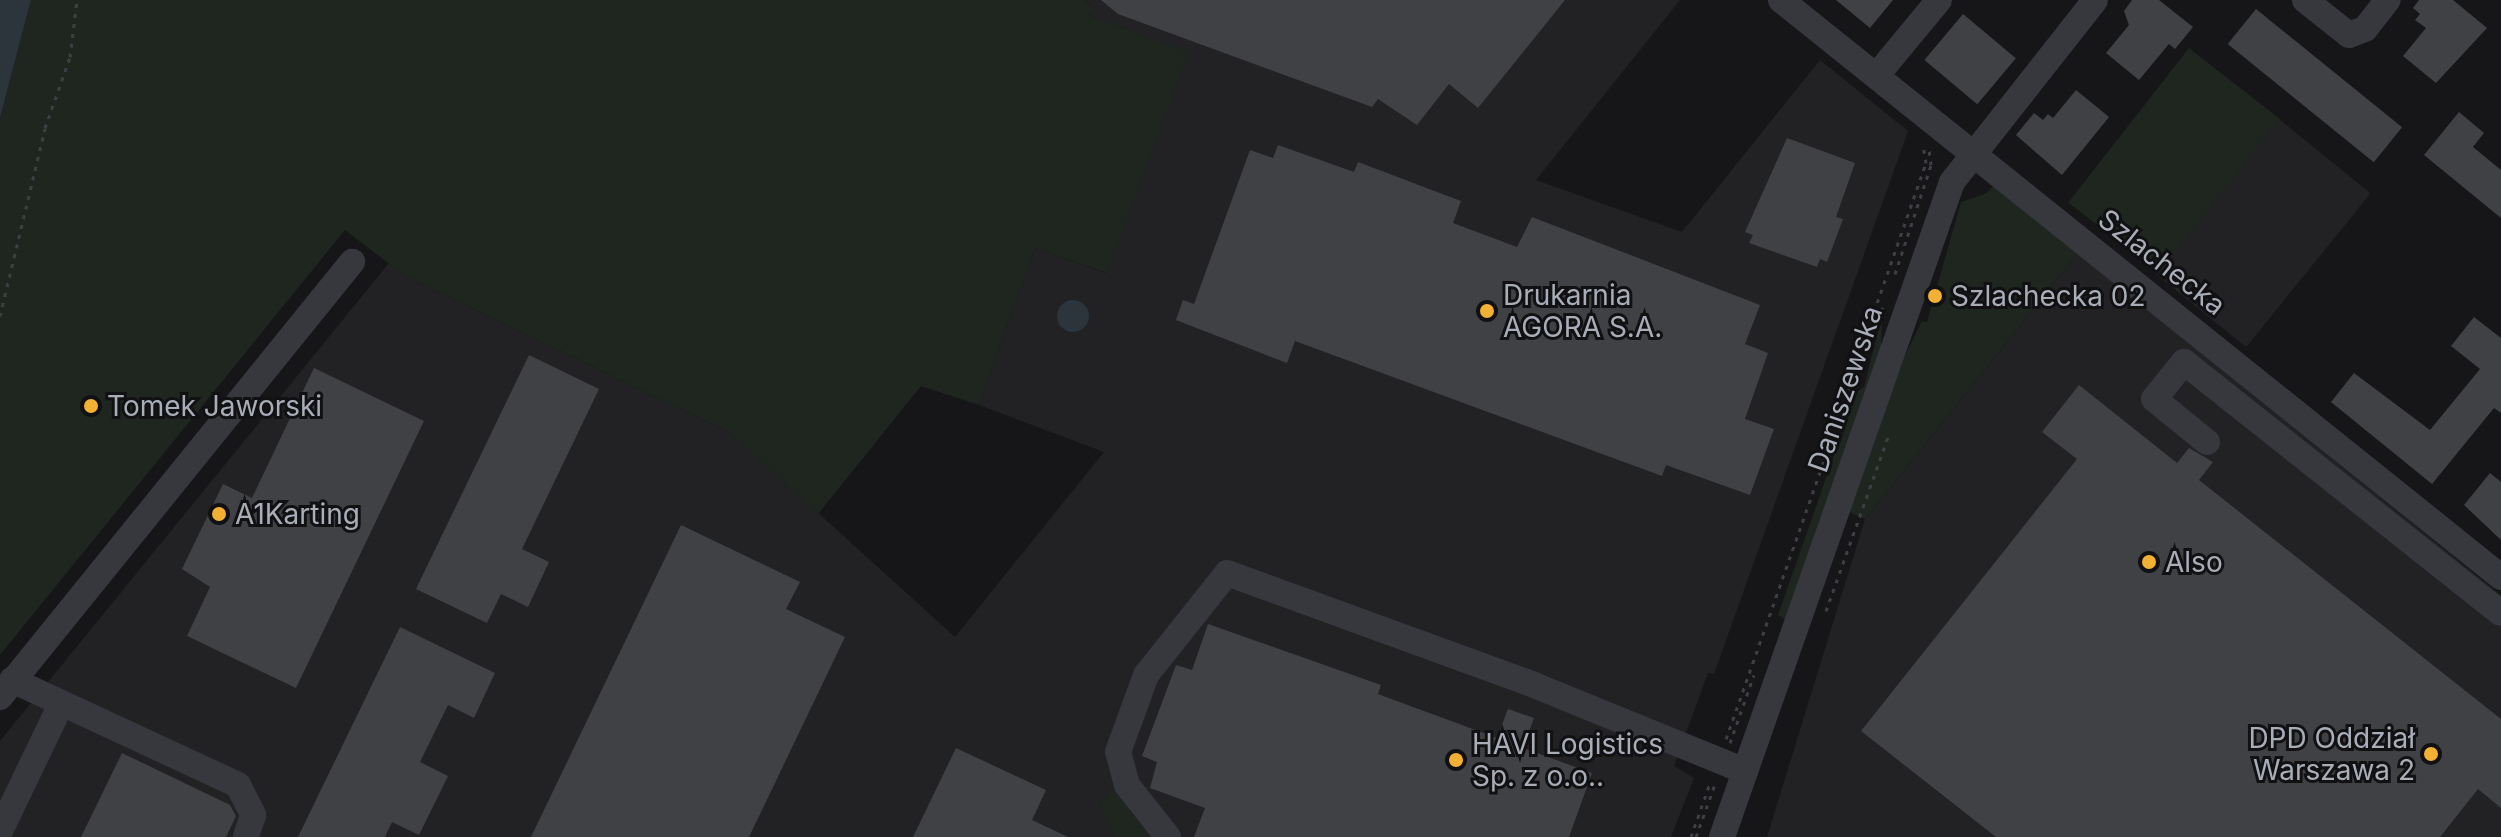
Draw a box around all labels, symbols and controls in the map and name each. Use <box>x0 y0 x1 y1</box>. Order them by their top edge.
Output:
street label: Szlachecka <box>2092 202 2232 322</box>
place label: Drukarnia AGORA S.A. <box>1503 278 1662 344</box>
place label: Szlachecka 02 <box>1951 279 2146 313</box>
marker: Szlachecka 02 <box>1926 287 1944 305</box>
street label: Daniszewska <box>1801 301 1889 477</box>
marker: Drukarnia AGORA S.A. <box>1478 302 1496 320</box>
place label: Tomek Jaworski <box>107 389 322 423</box>
marker: Tomek Jaworski <box>82 397 100 415</box>
place label: A1Karting <box>235 497 360 531</box>
marker: A1Karting <box>210 505 228 523</box>
place label: Also <box>2165 545 2223 579</box>
marker: Also <box>2140 553 2158 571</box>
place label: DPD Oddział Warszawa 2 <box>2248 721 2415 787</box>
place label: HAVI Logistics Sp. z o.o.. <box>1472 727 1663 793</box>
marker: DPD Oddział Warszawa 2 <box>2422 745 2440 763</box>
marker: HAVI Logistics Sp. z o.o.. <box>1447 751 1465 769</box>

